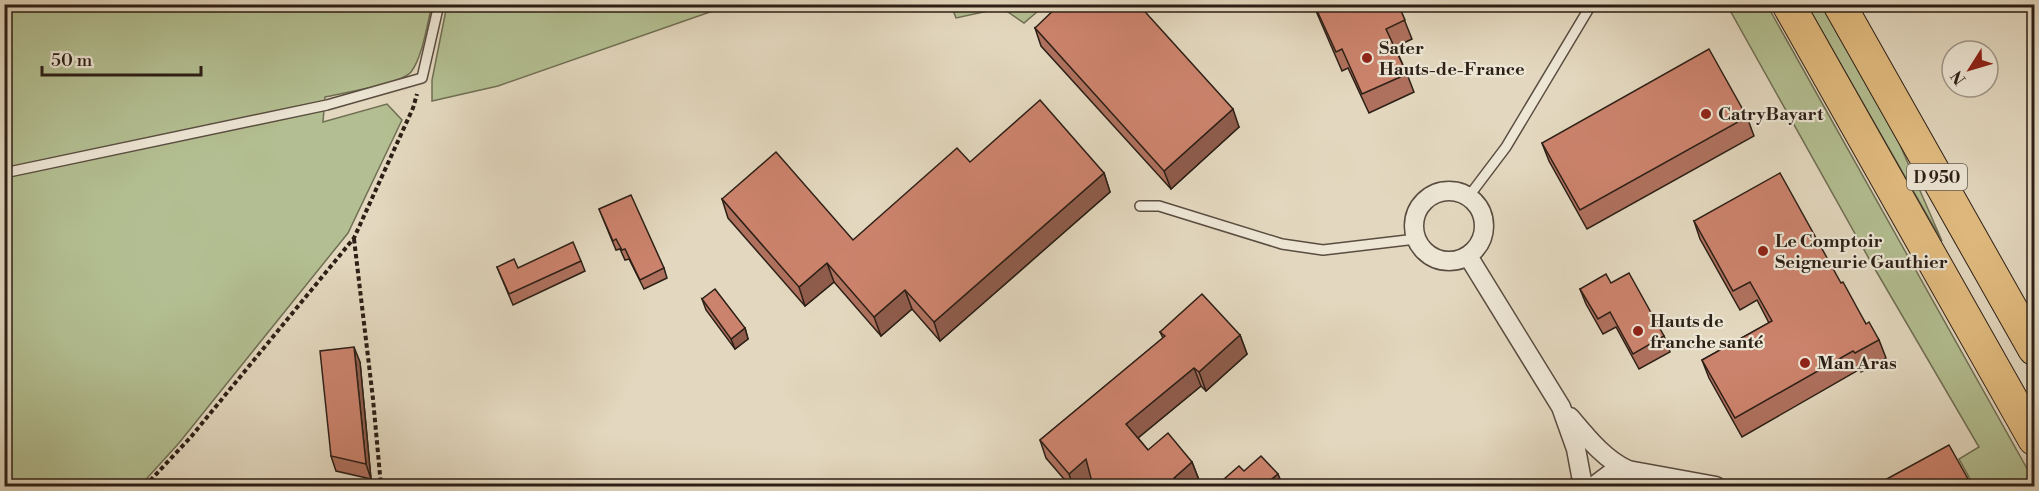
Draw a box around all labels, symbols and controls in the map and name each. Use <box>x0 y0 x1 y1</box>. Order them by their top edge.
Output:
place label: Sater Hauts-de-France <box>1379 37 1525 81</box>
scale bar <box>42 39 201 77</box>
north arrow <box>1940 39 2000 99</box>
text: 50 m <box>51 49 93 72</box>
marker: Sater Hauts-de-France <box>1360 51 1374 65</box>
text: N <box>1947 66 1971 88</box>
place label: CatryBayart <box>1718 103 1824 126</box>
marker: CatryBayart <box>1699 107 1713 121</box>
road number: D 950 <box>1907 164 1967 190</box>
place label: Le Comptoir Seigneurie Gauthier <box>1775 230 1948 274</box>
marker: Le Comptoir Seigneurie Gauthier <box>1756 244 1770 258</box>
place label: Hauts de franche santé <box>1650 310 1764 354</box>
marker: Hauts de franche santé <box>1631 324 1645 338</box>
place label: Man Aras <box>1817 352 1897 375</box>
marker: Man Aras <box>1798 356 1812 370</box>

